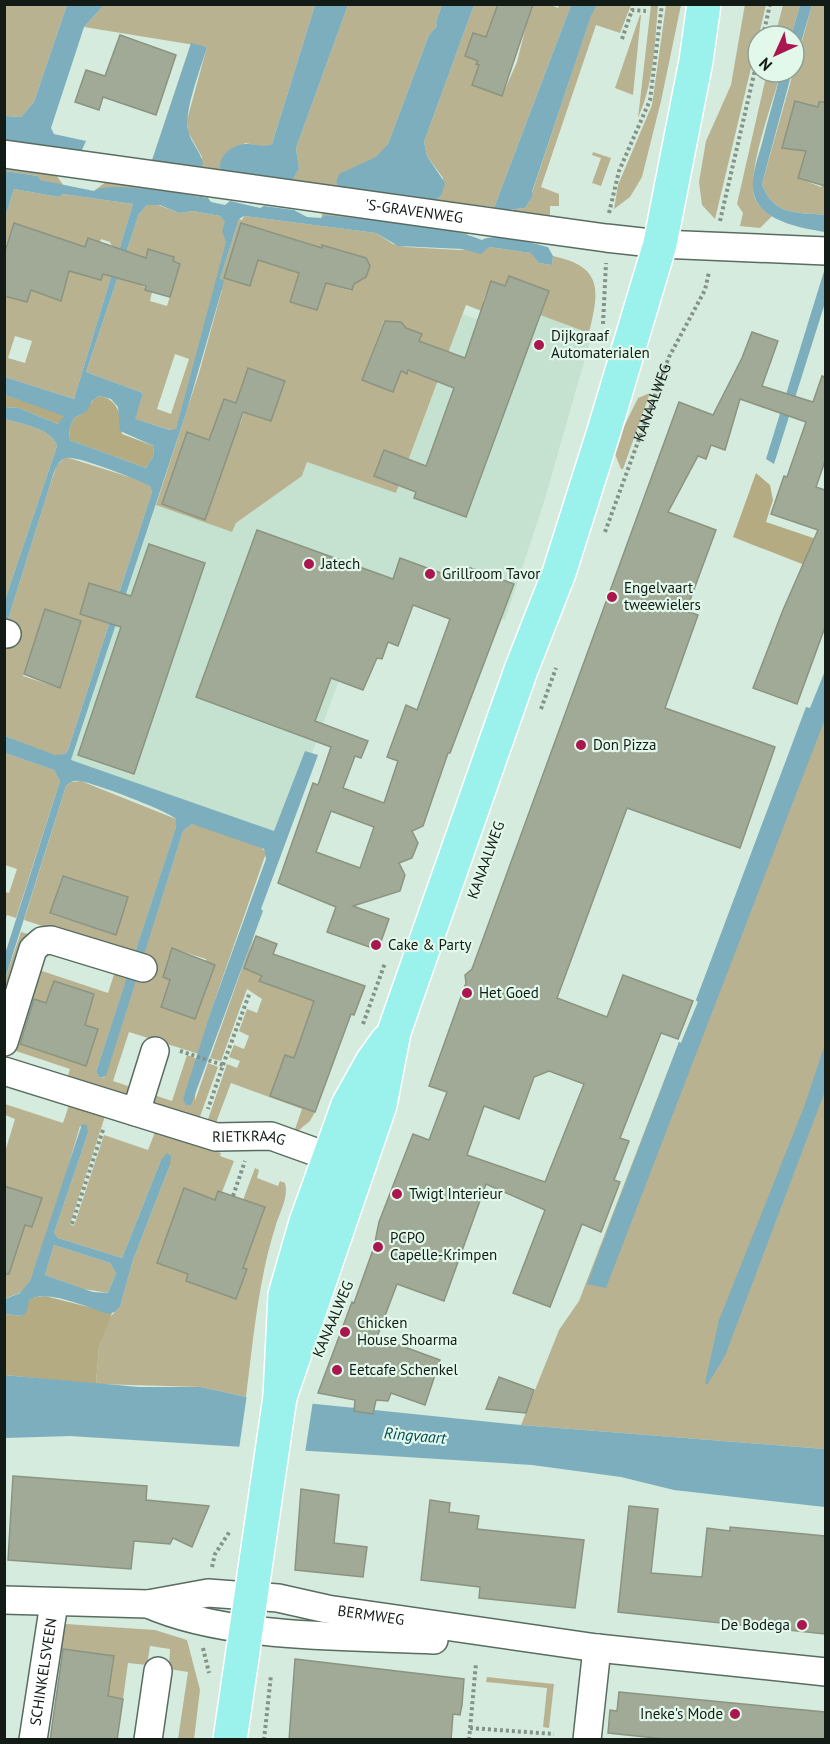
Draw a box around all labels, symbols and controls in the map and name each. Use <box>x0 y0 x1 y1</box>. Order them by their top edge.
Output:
north arrow <box>746 24 806 84</box>
text: N <box>755 54 776 75</box>
street label: 'S-GRAVENWEG <box>364 194 464 227</box>
place label: Dijkgraaf Automaterialen <box>551 326 650 362</box>
marker: Dijkgraaf Automaterialen <box>532 338 546 352</box>
street label: KANAALWEG <box>629 361 675 444</box>
place label: Jatech <box>320 554 360 573</box>
marker: Jatech <box>302 557 316 571</box>
place label: Grillroom Tavor <box>442 564 540 583</box>
marker: Grillroom Tavor <box>423 567 437 581</box>
place label: Engelvaart tweewielers <box>624 578 701 614</box>
marker: Engelvaart tweewielers <box>605 590 619 604</box>
place label: Don Pizza <box>593 735 656 754</box>
marker: Don Pizza <box>574 738 588 752</box>
street label: KANAALWEG <box>463 818 508 901</box>
place label: Cake & Party <box>388 935 472 954</box>
marker: Cake & Party <box>369 938 383 952</box>
place label: Het Goed <box>479 983 539 1002</box>
marker: Het Goed <box>460 986 474 1000</box>
street label: RIETKRAAG <box>212 1126 288 1149</box>
place label: Twigt Interieur <box>409 1184 503 1203</box>
marker: Twigt Interieur <box>390 1187 404 1201</box>
place label: PCPO Capelle-Krimpen <box>390 1228 497 1264</box>
marker: PCPO Capelle-Krimpen <box>371 1240 385 1254</box>
street label: KANAALWEG <box>308 1278 357 1360</box>
place label: Chicken House Shoarma <box>357 1313 458 1349</box>
marker: Chicken House Shoarma <box>338 1325 352 1339</box>
place label: Eetcafe Schenkel <box>349 1360 458 1379</box>
marker: Eetcafe Schenkel <box>330 1363 344 1377</box>
water label: Ringvaart <box>383 1422 448 1448</box>
street label: BERMWEG <box>337 1601 406 1629</box>
place label: De Bodega <box>721 1615 790 1634</box>
street label: SCHINKELSVEEN <box>25 1617 61 1727</box>
marker: De Bodega <box>795 1618 809 1632</box>
place label: Ineke's Mode <box>640 1704 723 1723</box>
marker: Ineke's Mode <box>728 1707 742 1721</box>

